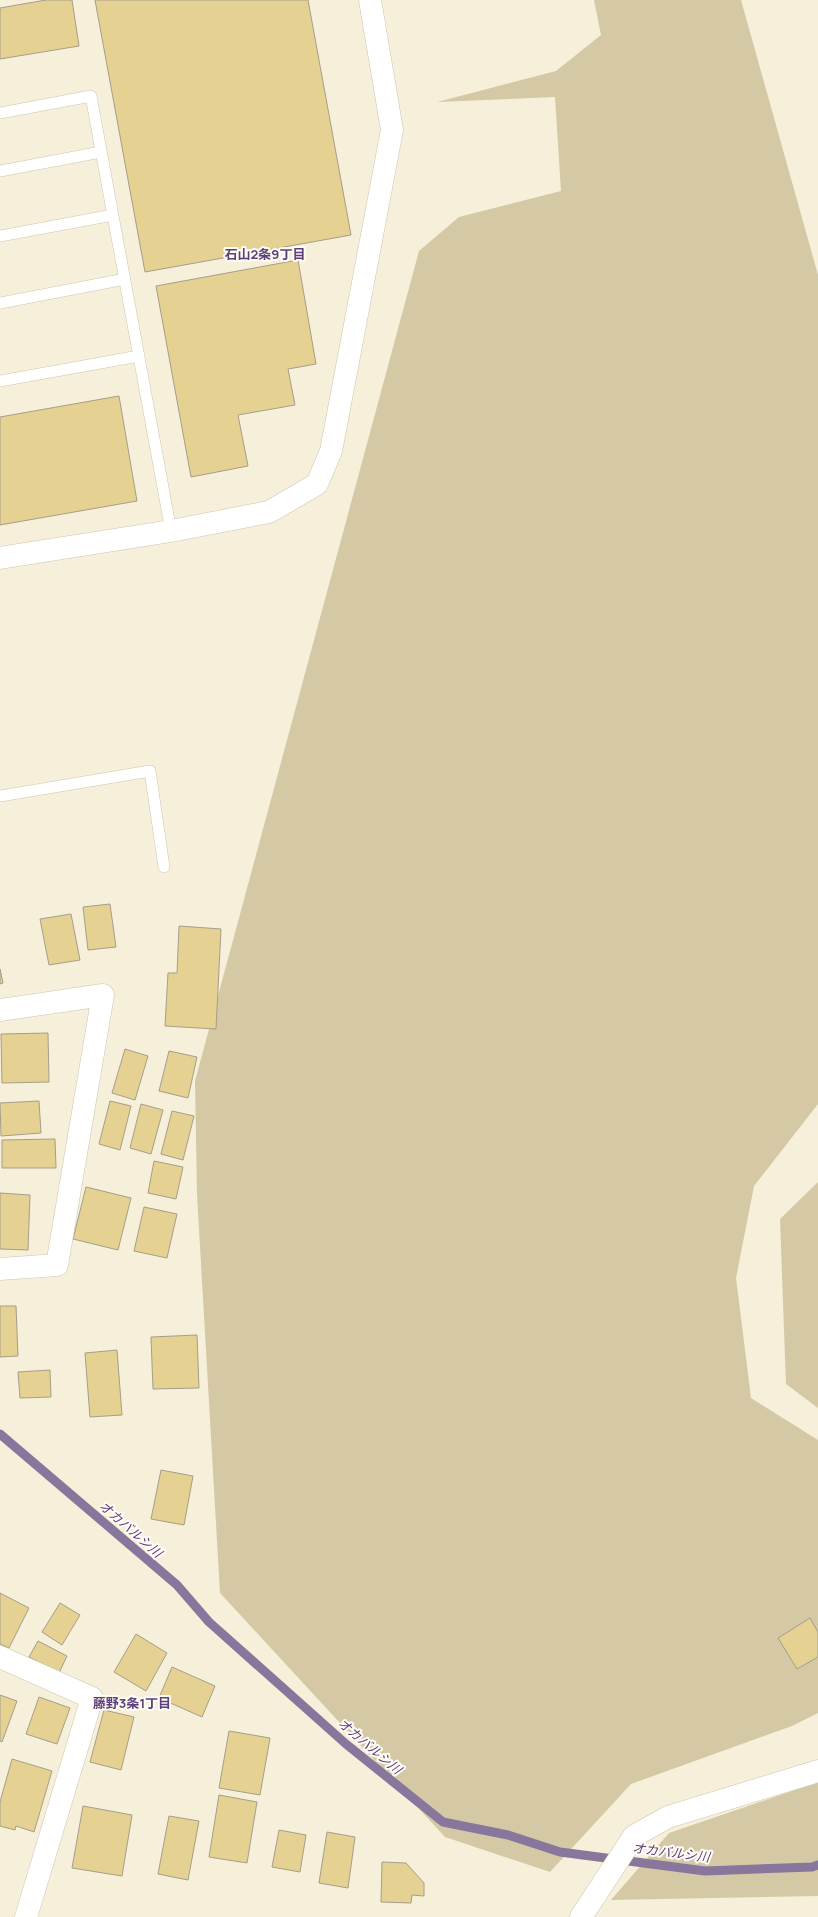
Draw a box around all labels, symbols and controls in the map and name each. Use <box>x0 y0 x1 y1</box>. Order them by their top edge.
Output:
district label: 石山2条9丁目 <box>225 245 305 263</box>
water label: オカバルシ川 <box>96 1497 168 1563</box>
district label: 藤野3条1丁目 <box>93 1694 171 1712</box>
water label: オカバルシ川 <box>334 1714 407 1779</box>
water label: オカバルシ川 <box>631 1838 713 1866</box>

